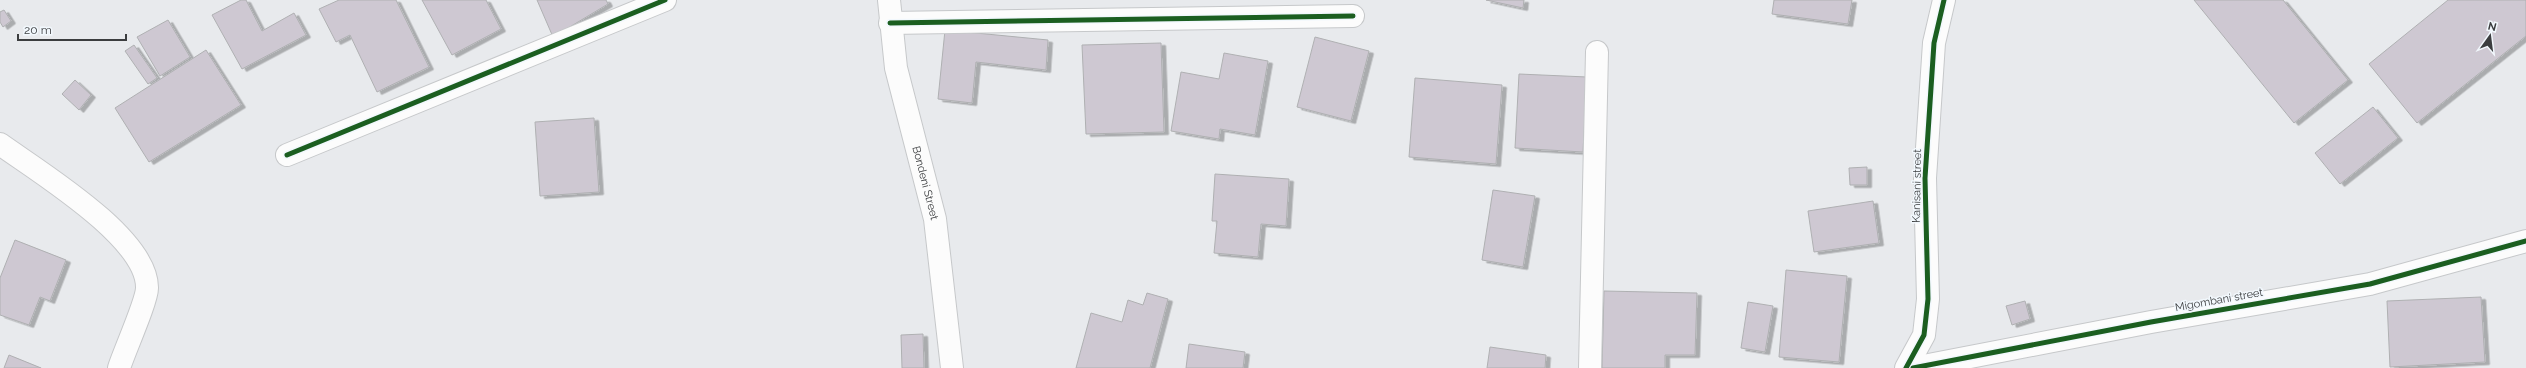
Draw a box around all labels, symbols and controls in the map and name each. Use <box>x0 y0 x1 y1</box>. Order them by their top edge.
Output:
scale bar <box>18 16 126 42</box>
north arrow <box>2470 16 2510 56</box>
text: N <box>2487 19 2498 34</box>
text: 20 m <box>24 23 52 37</box>
street label: Bondeni Street <box>910 145 942 221</box>
street label: Kanisani street <box>1910 149 1924 223</box>
street label: Migombani street <box>2174 286 2264 314</box>

